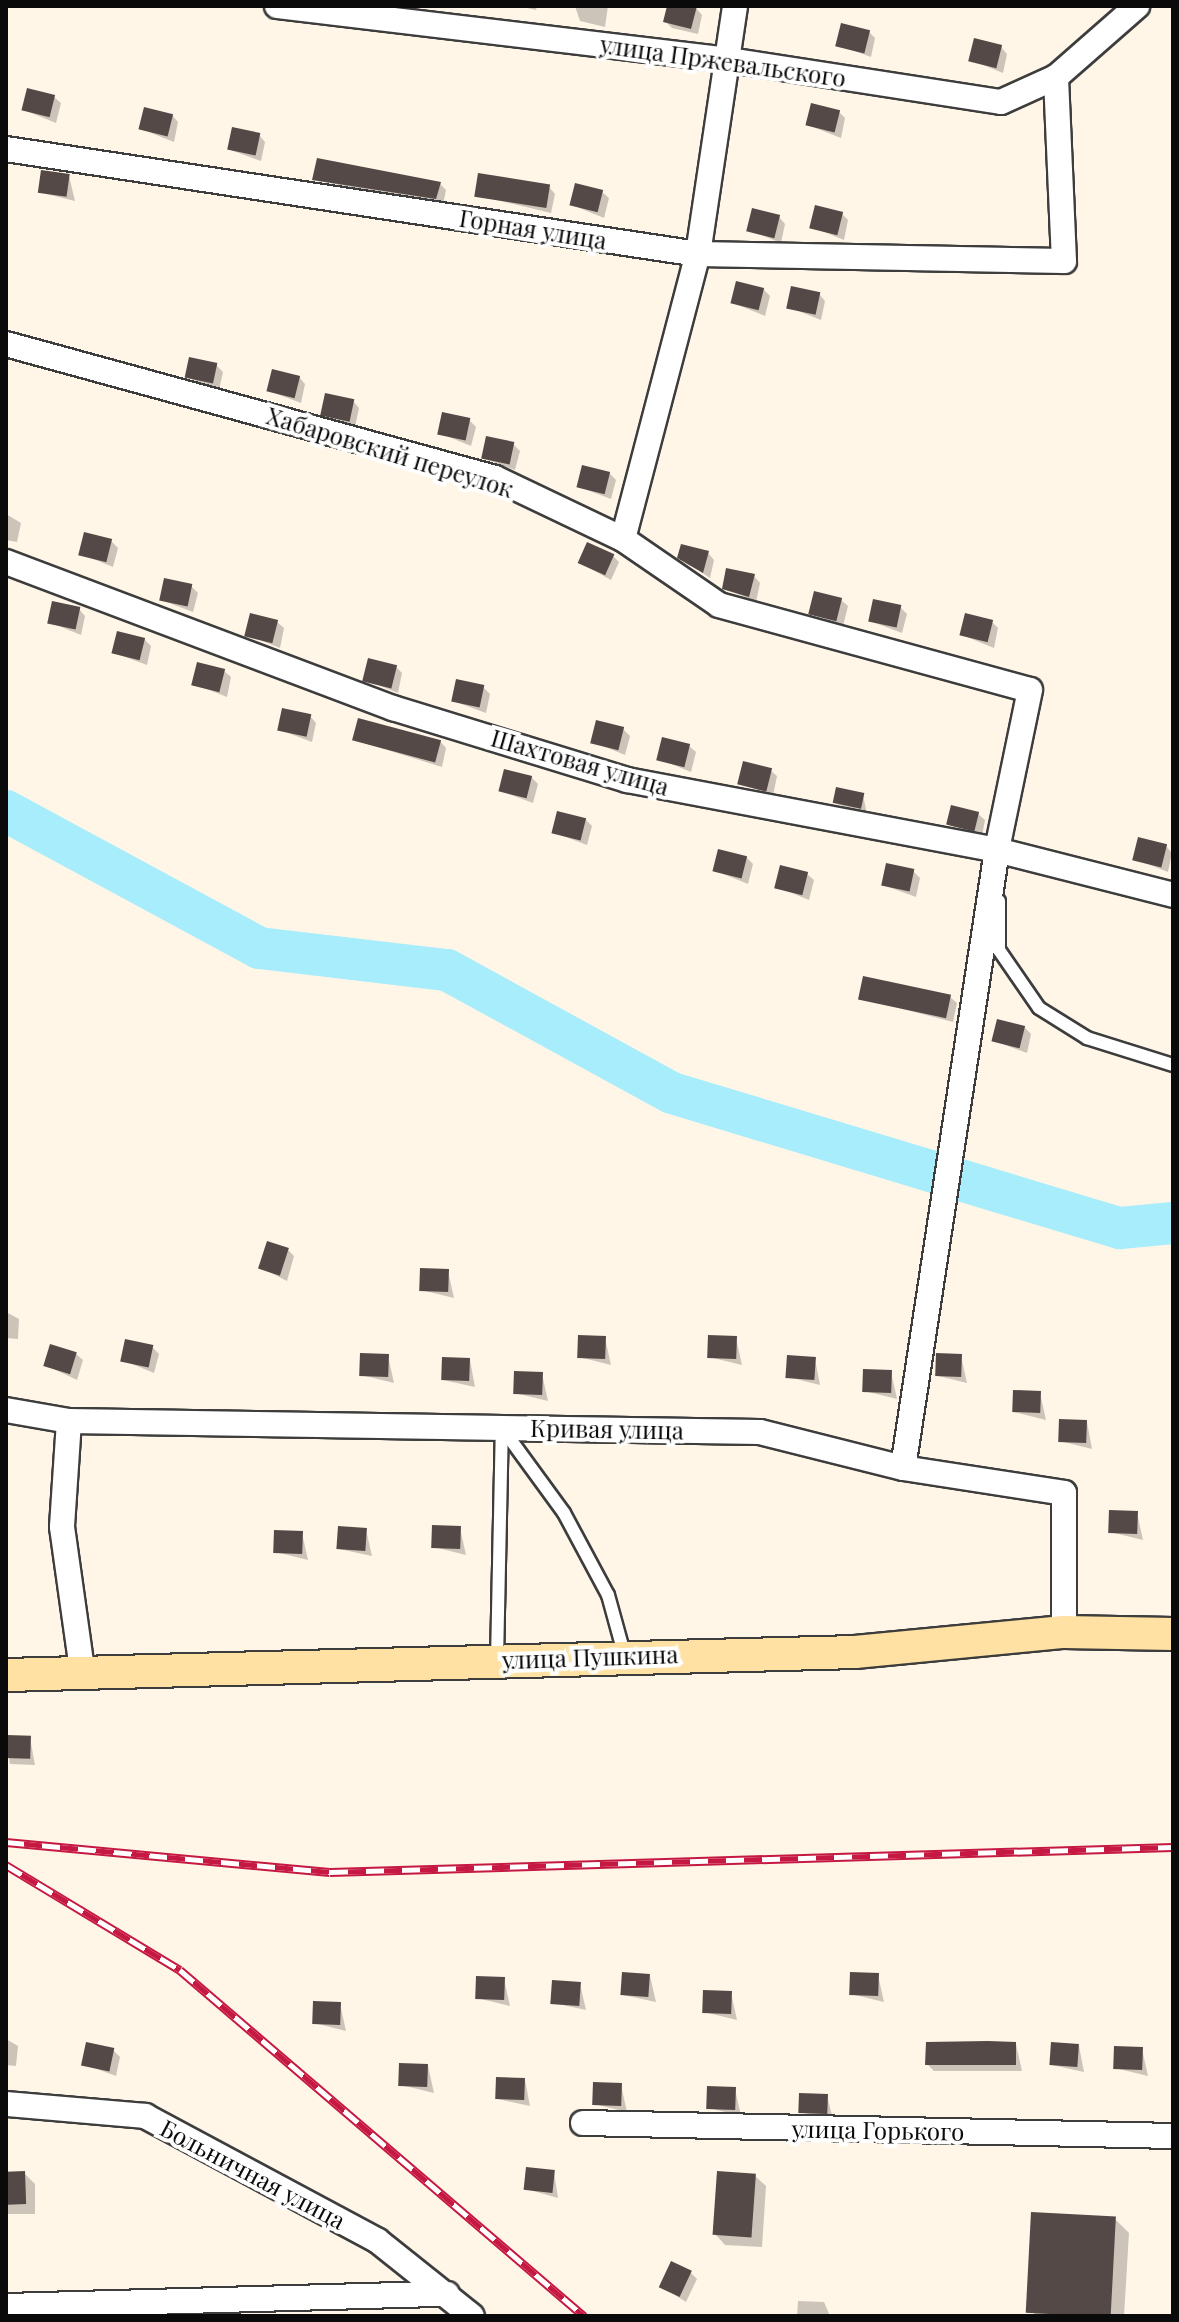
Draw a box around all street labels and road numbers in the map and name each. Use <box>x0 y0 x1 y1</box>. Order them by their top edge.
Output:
street label: улица Пржевальского <box>598 29 848 93</box>
street label: Горная улица <box>457 203 609 255</box>
street label: Хабаровский переулок <box>263 401 517 503</box>
street label: Шахтовая улица <box>488 723 672 801</box>
street label: Кривая улица <box>530 1413 684 1445</box>
street label: улица Пушкина <box>501 1640 679 1674</box>
street label: Больничная улица <box>156 2113 350 2235</box>
street label: улица Горького <box>791 2114 965 2146</box>

